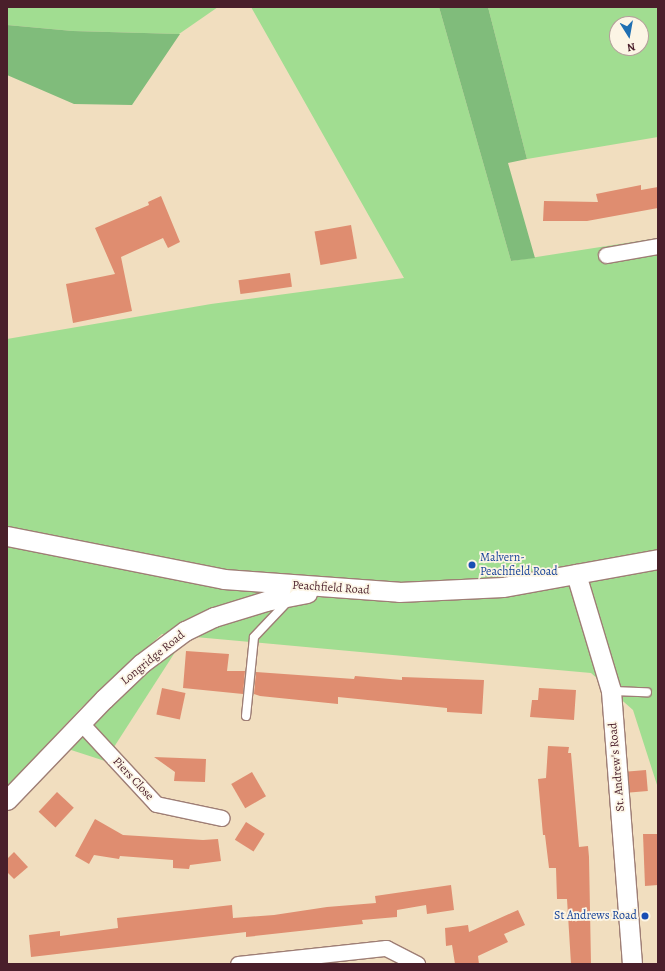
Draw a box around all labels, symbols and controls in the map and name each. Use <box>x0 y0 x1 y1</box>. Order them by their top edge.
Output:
north arrow <box>609 16 649 56</box>
text: N <box>626 39 637 55</box>
place label: Malvern- Peachfield Road <box>480 551 558 579</box>
marker: Malvern- Peachfield Road <box>467 560 477 570</box>
street label: Peachfield Road <box>292 578 370 598</box>
street label: Longridge Road <box>118 628 188 688</box>
street label: St. Andrew's Road <box>606 722 628 812</box>
street label: Piers Close <box>109 754 157 804</box>
place label: St Andrews Road <box>554 909 637 923</box>
marker: St Andrews Road <box>640 911 650 921</box>

